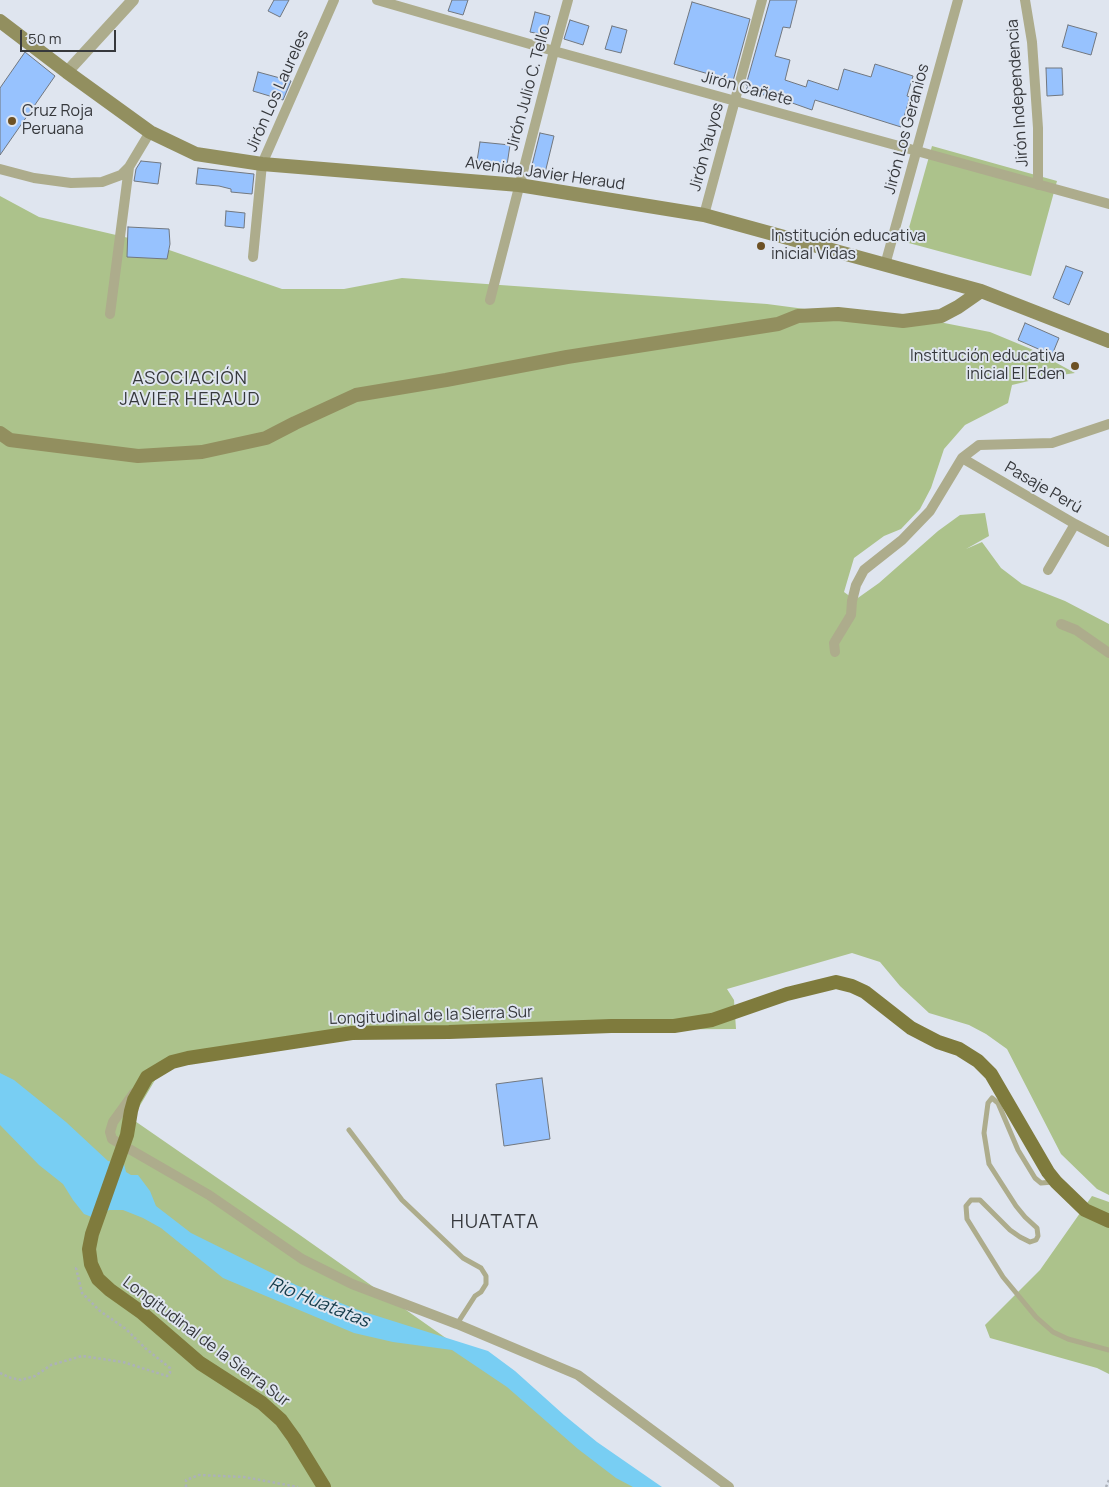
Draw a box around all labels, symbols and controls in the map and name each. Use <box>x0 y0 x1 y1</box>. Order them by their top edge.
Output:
street label: Jirón Independencia <box>1003 18 1033 168</box>
scale bar <box>22 20 119 52</box>
street label: Jirón Julio C. Tello <box>503 23 555 153</box>
street label: Jirón Los Laureles <box>243 27 313 155</box>
text: 50 m <box>28 28 62 49</box>
street label: Jirón Los Geranios <box>880 62 934 196</box>
street label: Jirón Cañete <box>699 68 795 110</box>
street label: Jirón Yauyos <box>686 101 728 193</box>
place label: Cruz Roja Peruana <box>22 102 93 140</box>
marker: Cruz Roja Peruana <box>6 115 18 127</box>
street label: Avenida Javier Heraud <box>464 153 626 195</box>
place label: Institución educativa inicial Vidas <box>771 227 926 265</box>
marker: Institución educativa inicial Vidas <box>755 240 767 252</box>
place label: Institución educativa inicial El Eden <box>910 347 1065 385</box>
marker: Institución educativa inicial El Eden <box>1069 360 1081 372</box>
district label: ASOCIACIÓN JAVIER HERAUD <box>118 368 262 410</box>
street label: Pasaje Perú <box>1001 458 1085 518</box>
street label: Longitudinal de la Sierra Sur <box>329 1003 533 1029</box>
district label: HUATATA <box>450 1212 540 1234</box>
street label: Longitudinal de la Sierra Sur <box>119 1273 293 1411</box>
water label: Rio Huatatas <box>265 1273 373 1333</box>

